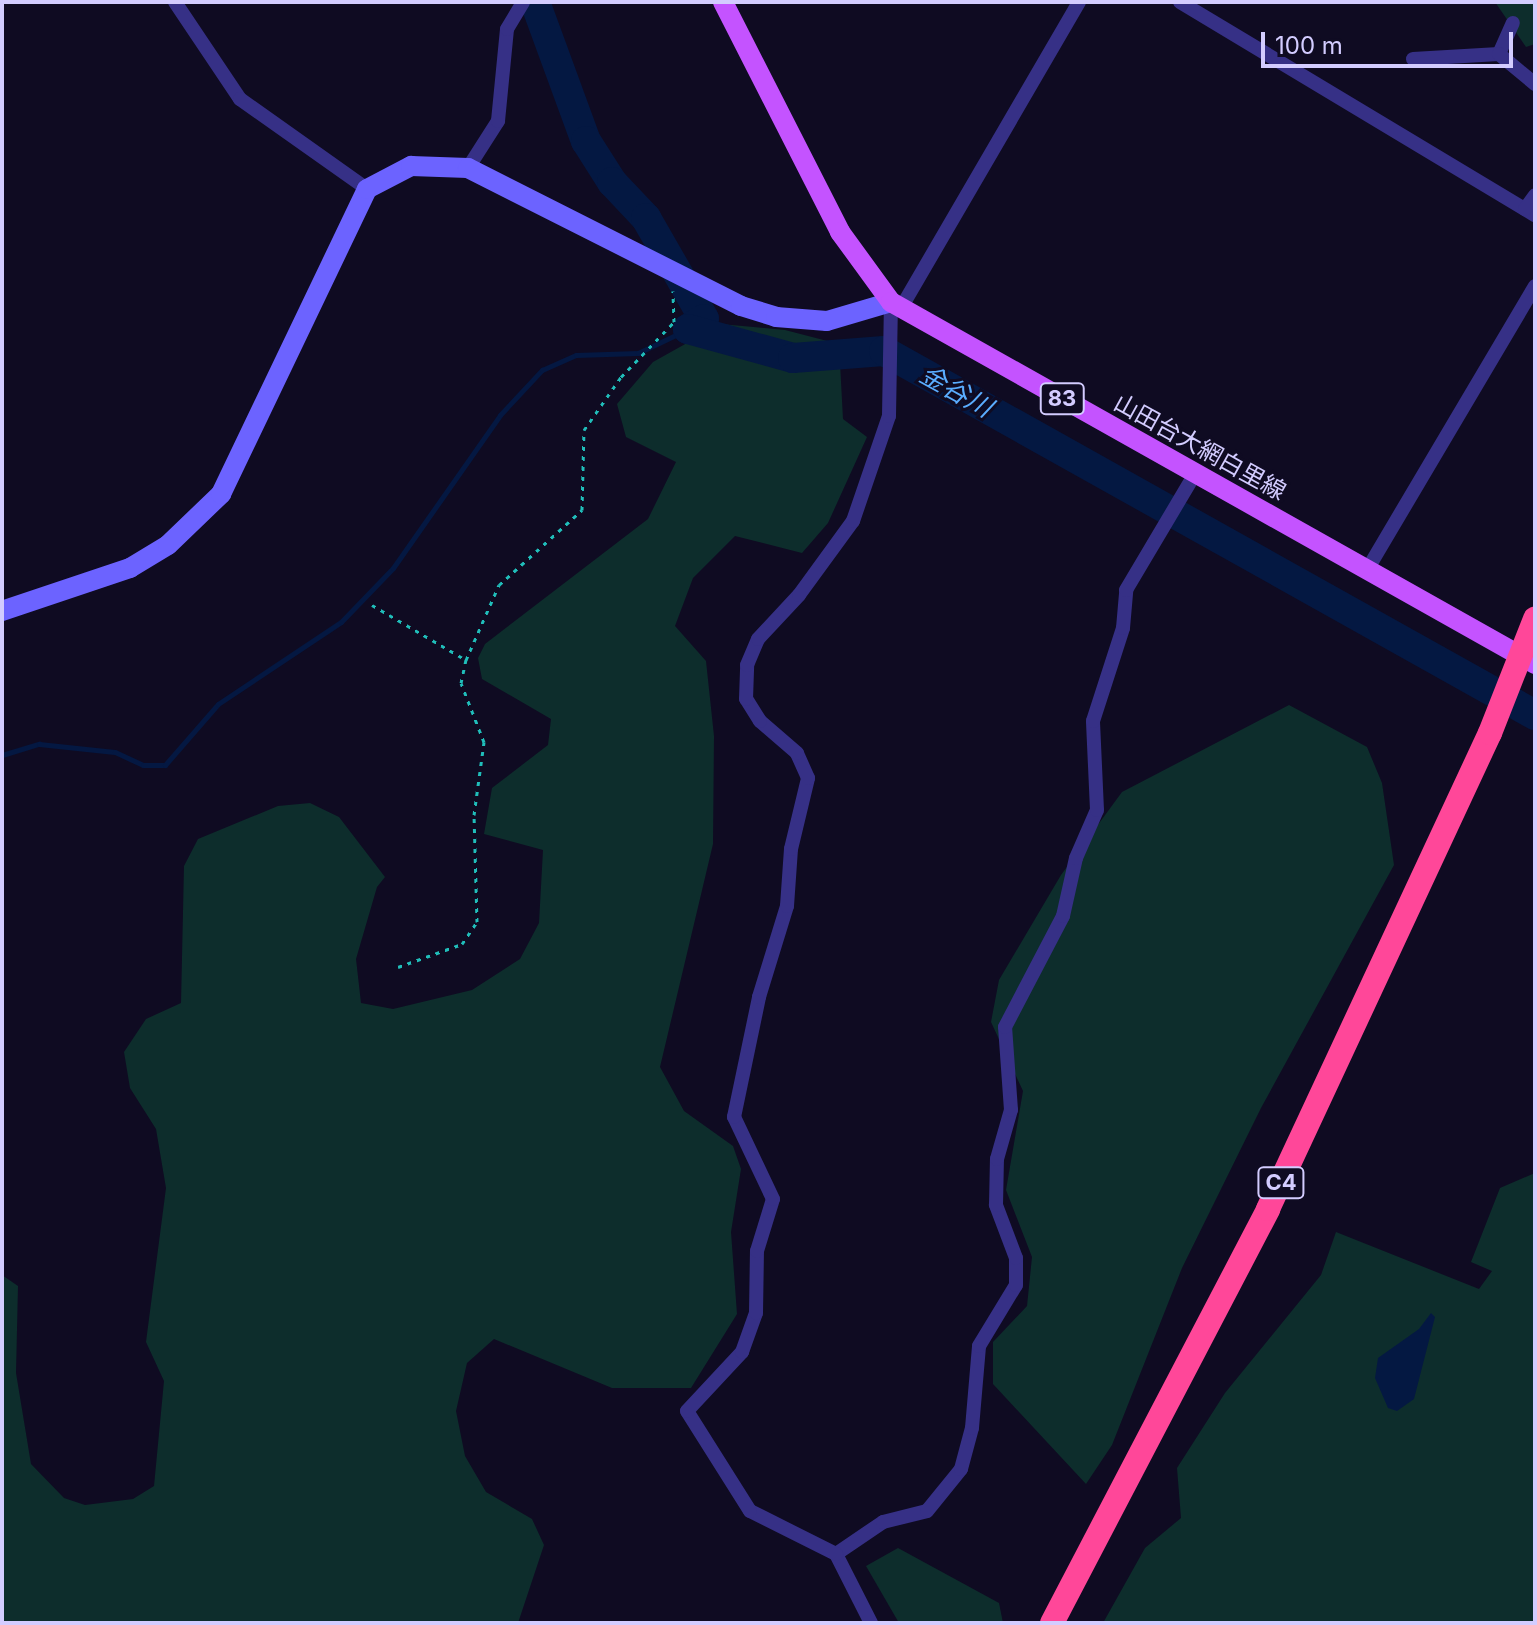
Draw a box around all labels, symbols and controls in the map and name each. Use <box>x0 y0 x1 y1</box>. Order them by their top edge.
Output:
scale bar <box>1265 16 1517 66</box>
text: 100 m <box>1275 31 1343 60</box>
water label: 金谷川 <box>914 358 998 424</box>
road number: 83 <box>1038 381 1086 417</box>
street label: 山田台大網白里線 <box>1109 388 1291 506</box>
road number: C4 <box>1257 1165 1305 1201</box>

